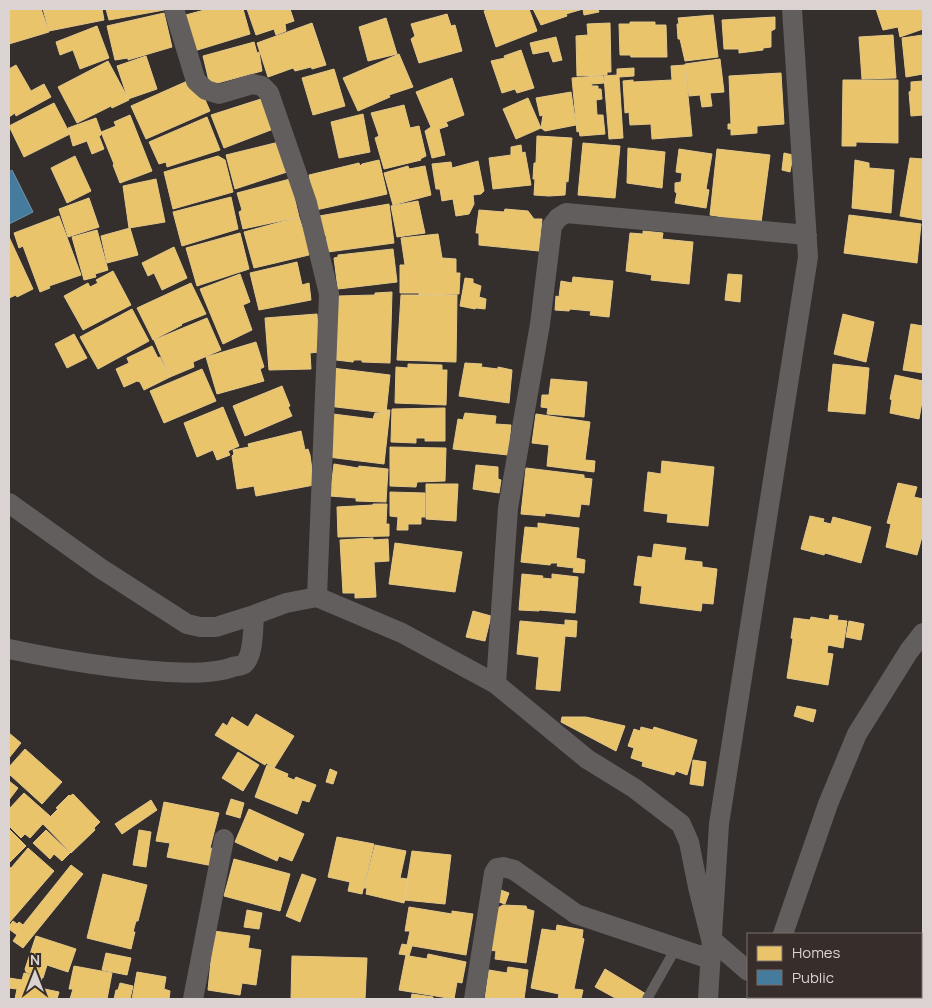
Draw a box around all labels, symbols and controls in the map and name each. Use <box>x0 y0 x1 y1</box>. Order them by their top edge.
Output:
legend <box>747 933 922 998</box>
text: Homes <box>792 942 841 963</box>
north arrow <box>10 948 60 998</box>
text: N <box>30 950 40 969</box>
text: Public <box>792 967 834 988</box>

